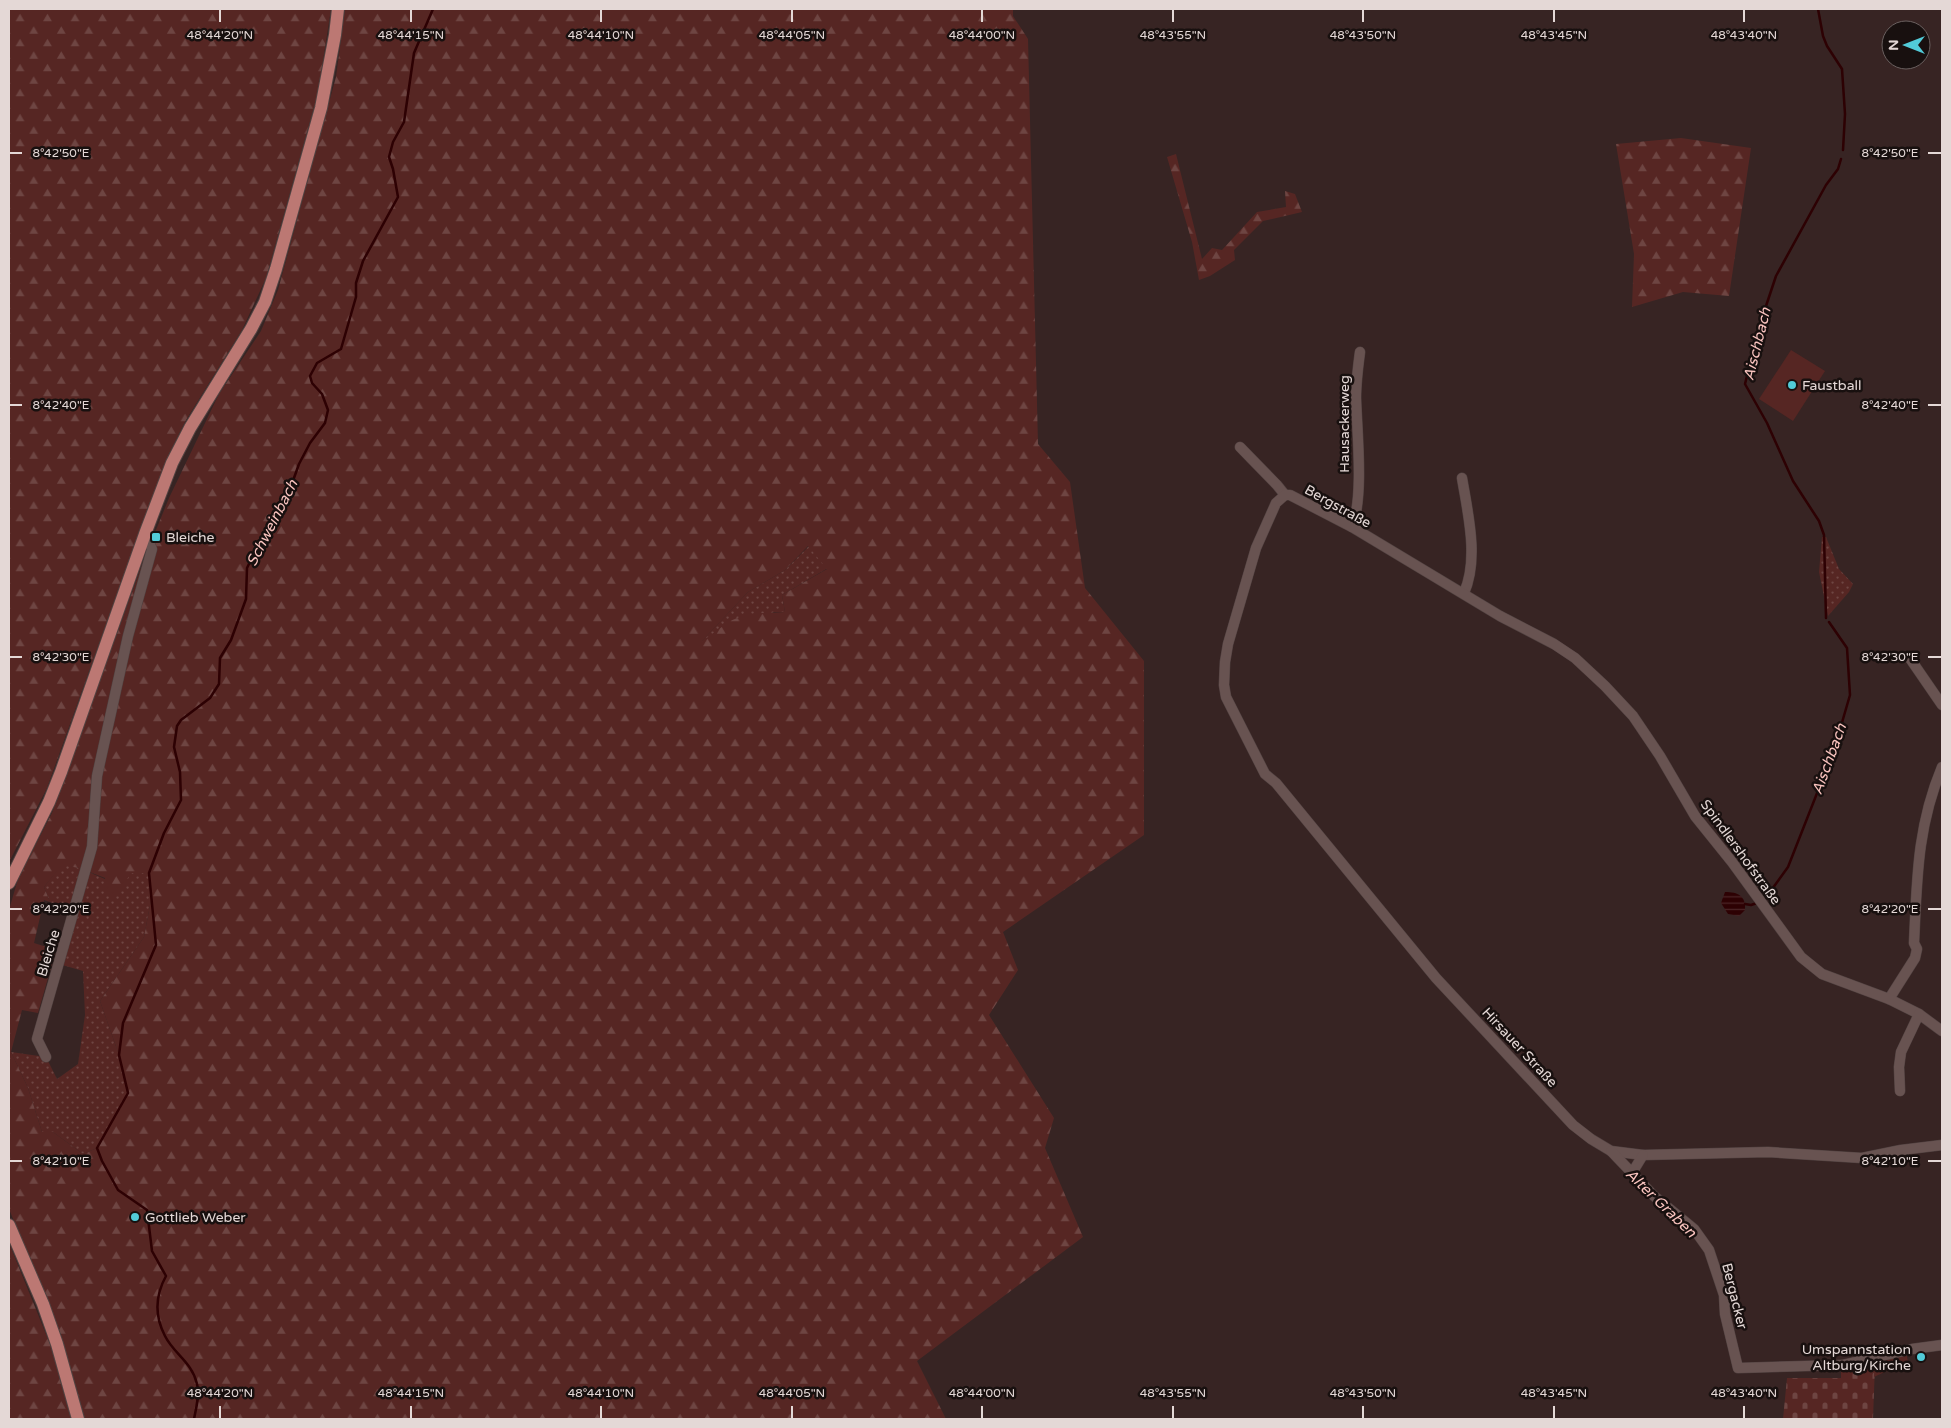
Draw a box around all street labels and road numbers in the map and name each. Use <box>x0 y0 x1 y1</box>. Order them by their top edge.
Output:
street label: Hausackerweg <box>1336 375 1353 473</box>
street label: Bergstraße <box>1302 481 1374 532</box>
street label: Spindlershofstraße <box>1697 796 1784 908</box>
street label: Bleiche <box>33 927 64 979</box>
street label: Hirsauer Straße <box>1478 1004 1561 1091</box>
street label: Bergacker <box>1718 1261 1751 1332</box>

